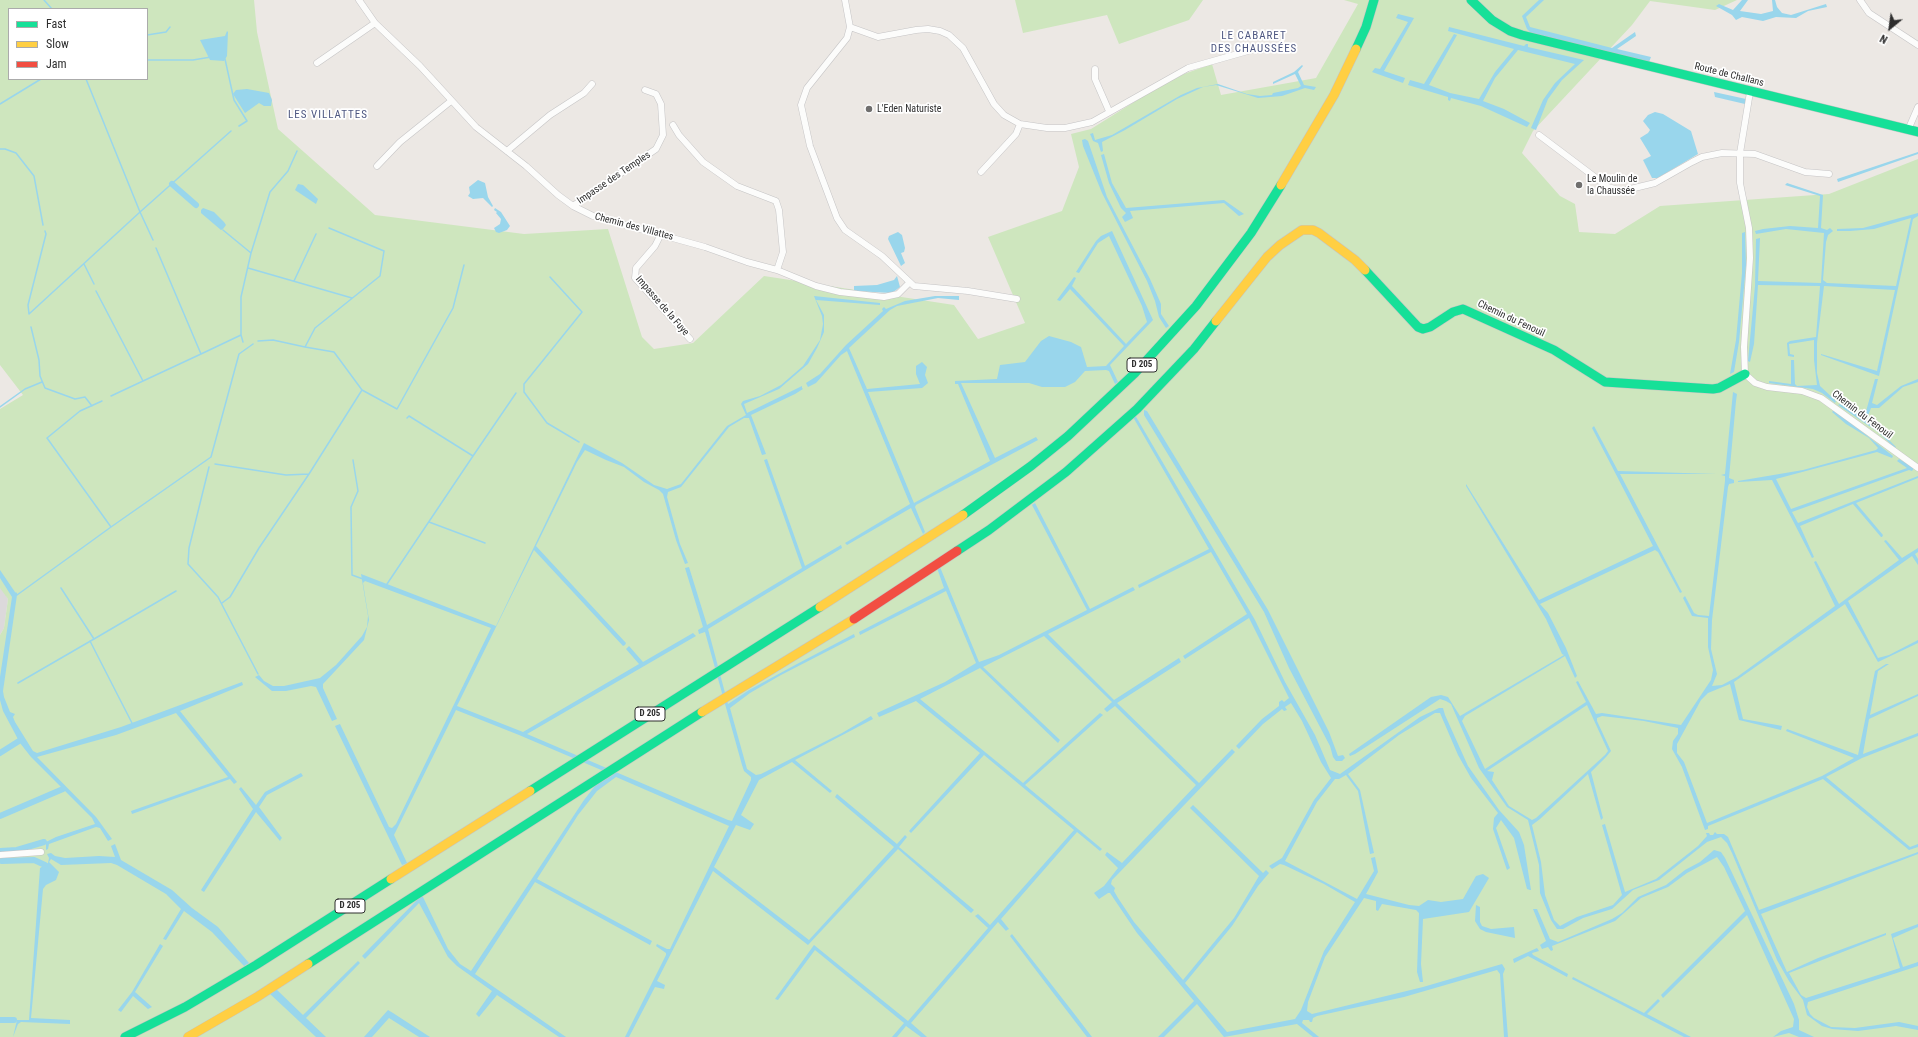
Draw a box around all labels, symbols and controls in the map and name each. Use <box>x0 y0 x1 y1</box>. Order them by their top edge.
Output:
legend <box>8 8 148 80</box>
north arrow <box>1870 8 1910 48</box>
text: Fast <box>46 17 66 31</box>
district label: LE CABARET DES CHAUSSÉES <box>1211 29 1297 55</box>
text: N <box>1878 32 1890 46</box>
text: Slow <box>46 37 69 51</box>
text: Jam <box>46 57 67 71</box>
street label: Route de Challans <box>1693 61 1765 89</box>
place label: L'Eden Naturiste <box>877 103 941 115</box>
marker: L'Eden Naturiste <box>864 104 874 114</box>
district label: LES VILLATTES <box>288 108 368 122</box>
street label: Impasse des Temples <box>575 149 653 207</box>
place label: Le Moulin de la Chaussée <box>1587 173 1638 196</box>
marker: Le Moulin de la Chaussée <box>1574 180 1584 190</box>
street label: Chemin des Villattes <box>593 211 675 243</box>
street label: Impasse de la Fuye <box>633 274 691 338</box>
street label: Chemin du Fenouil <box>1475 298 1547 340</box>
road number: D 205 <box>1127 358 1157 372</box>
street label: Chemin du Fenouil <box>1829 388 1895 442</box>
road number: D 205 <box>635 707 665 721</box>
road number: D 205 <box>335 899 365 913</box>

